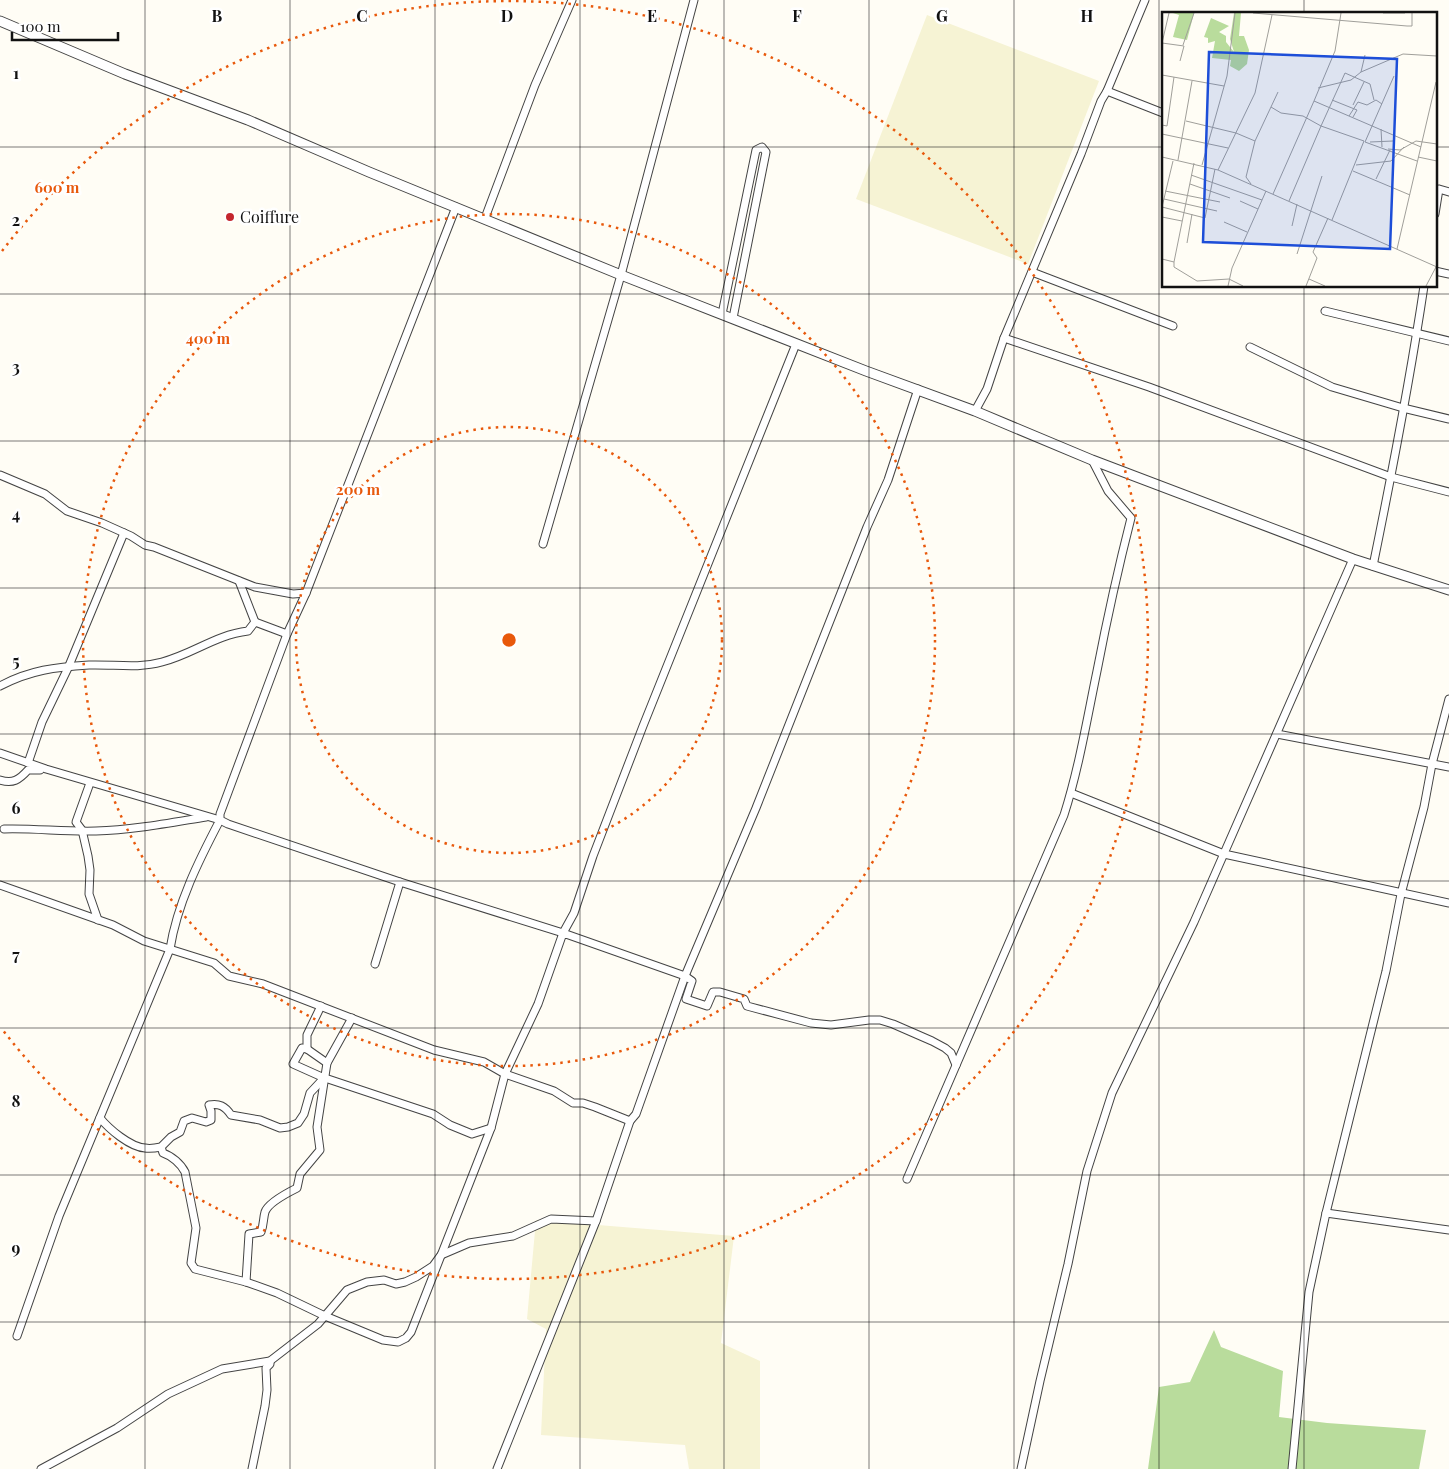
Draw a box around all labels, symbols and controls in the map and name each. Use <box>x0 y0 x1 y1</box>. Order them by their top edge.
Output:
text: B <box>212 5 223 26</box>
text: C <box>356 5 368 26</box>
text: D <box>501 5 513 26</box>
text: E <box>647 5 657 26</box>
text: F <box>792 5 802 26</box>
text: G <box>936 5 948 26</box>
text: H <box>1081 5 1094 26</box>
scale bar <box>12 10 119 42</box>
inset map <box>1162 12 1436 288</box>
text: 100 m <box>20 16 61 36</box>
text: 1 <box>13 62 19 83</box>
text: 600 m <box>35 177 80 197</box>
place label: Coiffure <box>240 206 299 227</box>
text: 2 <box>12 209 20 230</box>
marker: Coiffure <box>224 211 236 223</box>
text: 400 m <box>186 328 231 348</box>
text: 3 <box>12 356 20 377</box>
text: 200 m <box>336 479 381 499</box>
text: 4 <box>12 503 20 524</box>
centre of rings <box>500 631 518 649</box>
text: 5 <box>12 650 20 671</box>
text: 6 <box>12 797 21 818</box>
text: 7 <box>12 944 20 965</box>
text: 8 <box>12 1090 21 1111</box>
text: 9 <box>12 1237 21 1258</box>

